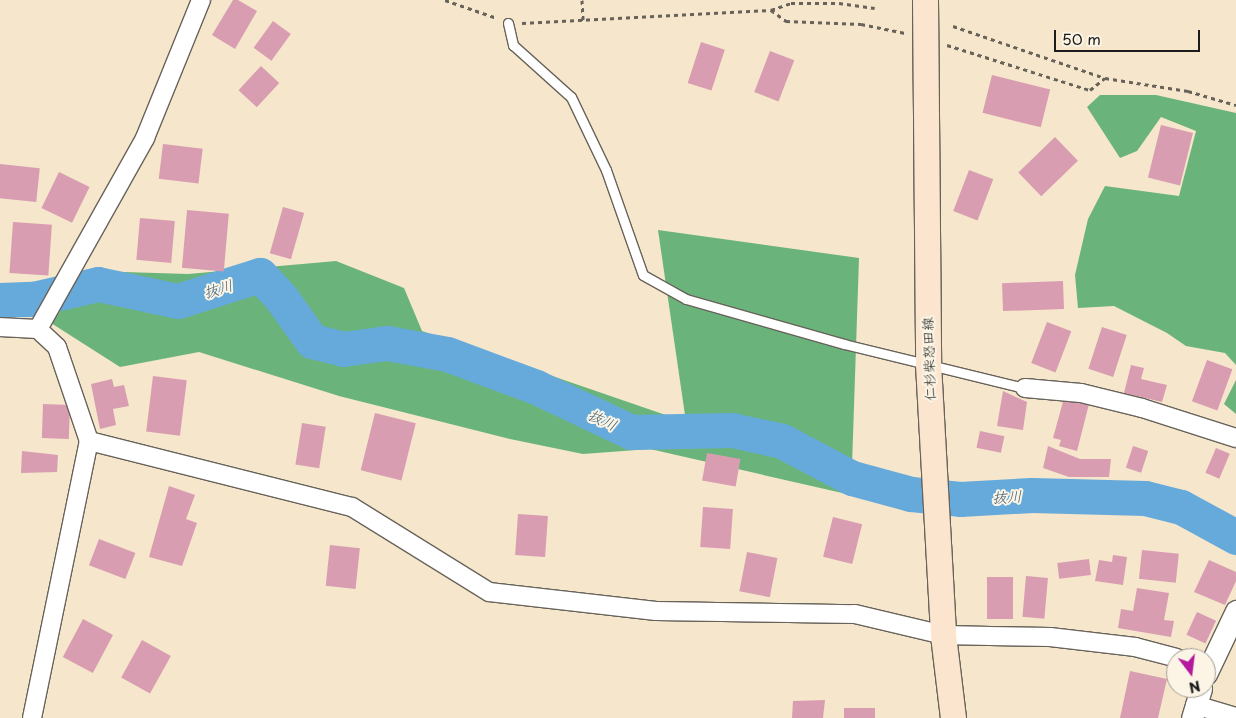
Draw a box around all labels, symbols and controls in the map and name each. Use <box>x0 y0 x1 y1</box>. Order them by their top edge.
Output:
scale bar <box>1056 20 1202 52</box>
text: 50 m <box>1062 27 1101 50</box>
water label: 抜川 <box>201 275 235 301</box>
street label: 仁杉柴怒田線 <box>919 317 939 401</box>
water label: 抜川 <box>586 405 620 433</box>
water label: 抜川 <box>992 486 1022 506</box>
north arrow <box>1166 648 1216 698</box>
text: N <box>1187 675 1203 699</box>

